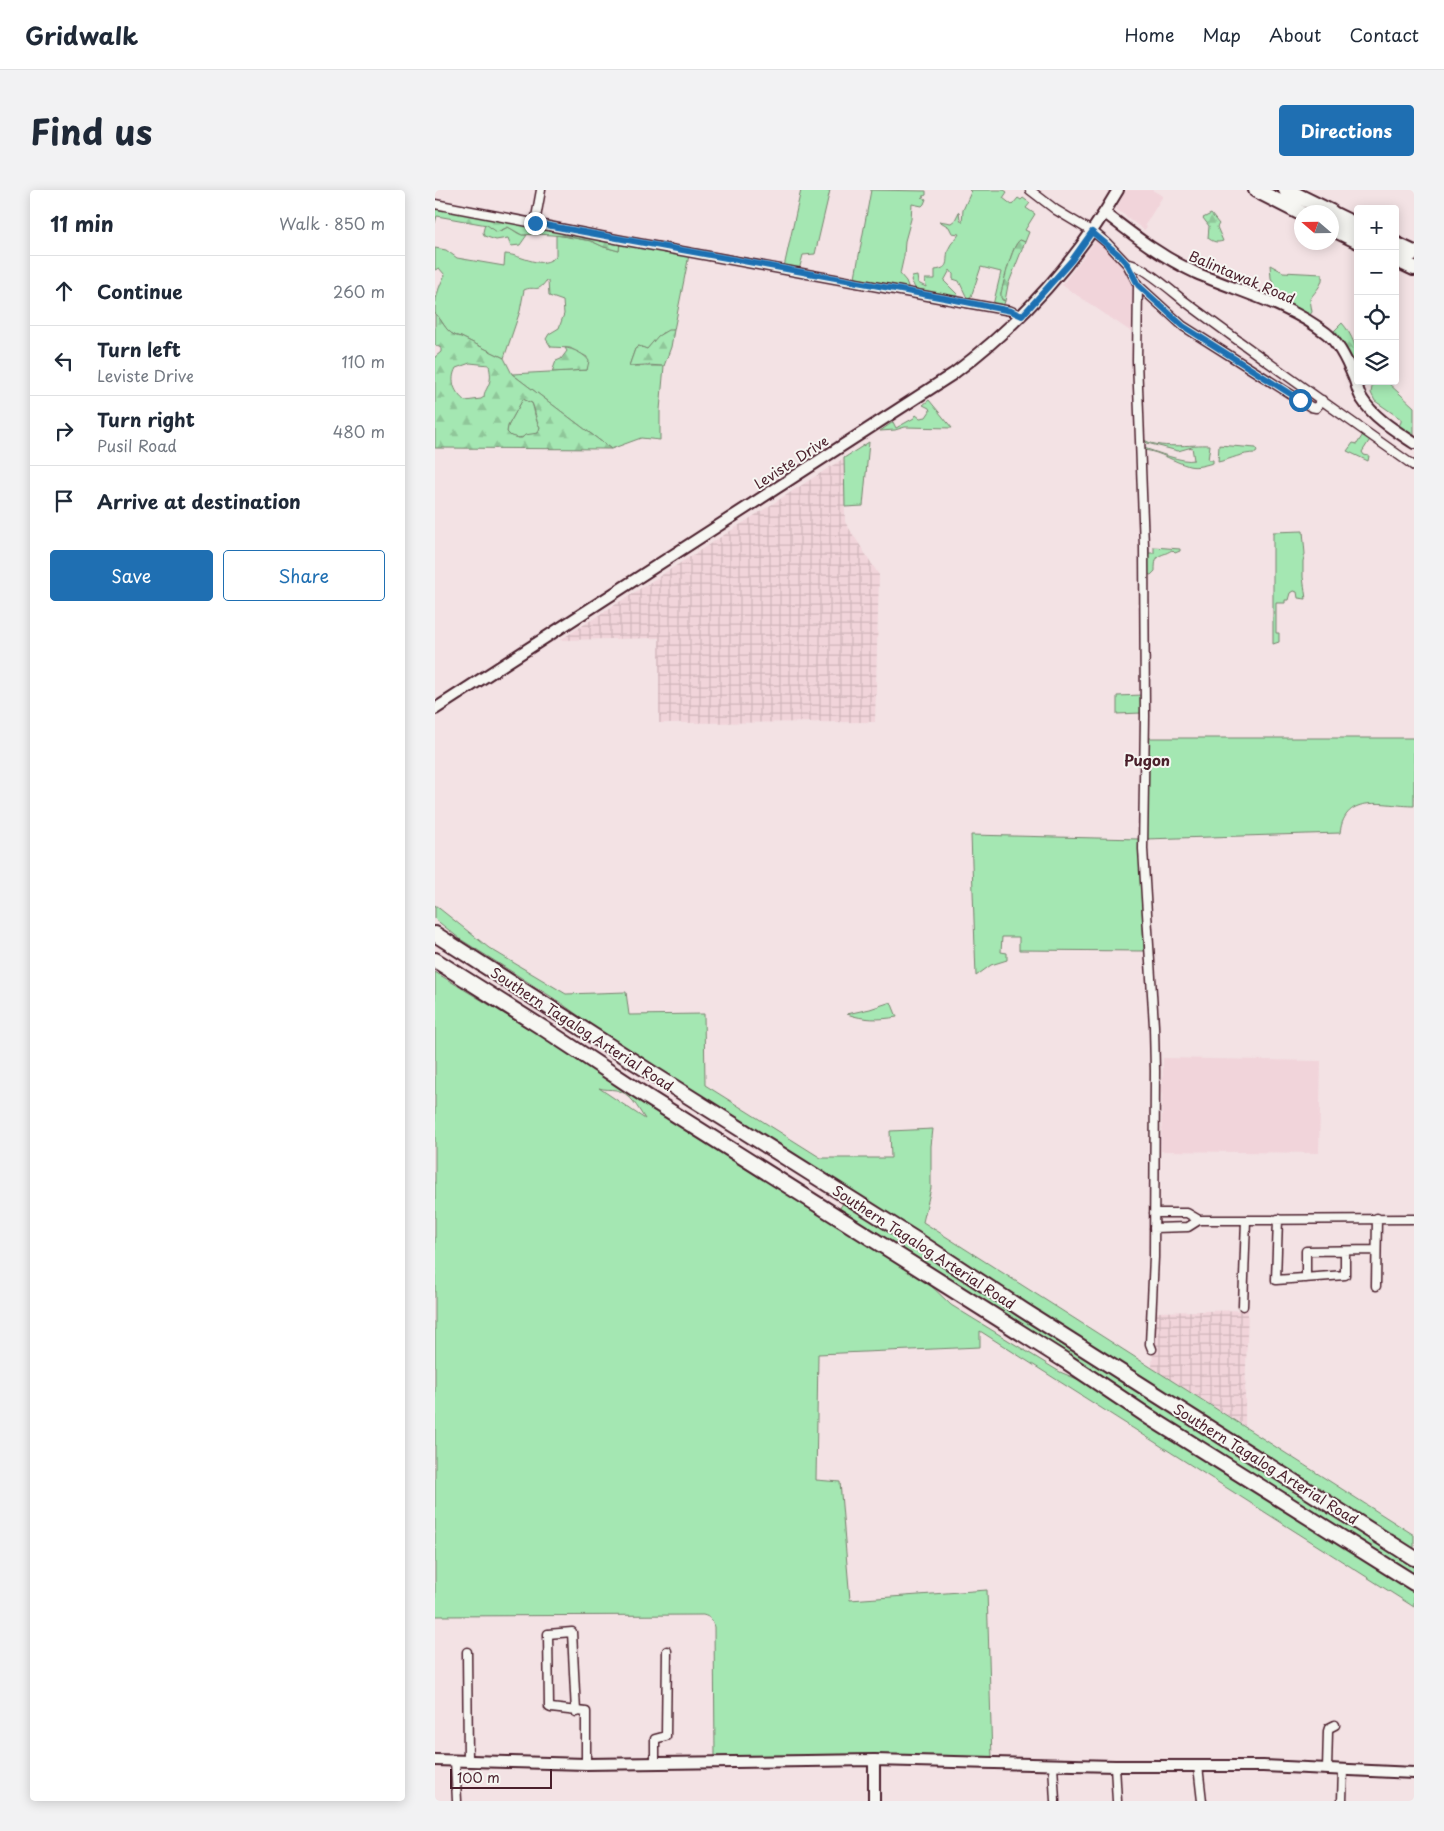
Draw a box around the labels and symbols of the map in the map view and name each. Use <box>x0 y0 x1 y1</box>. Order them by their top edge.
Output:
north arrow <box>1294 205 1339 250</box>
route end <box>524 212 547 235</box>
street label: Balintawak Road <box>1186 245 1298 309</box>
route start <box>1289 389 1312 412</box>
street label: Leviste Drive <box>750 430 832 494</box>
district label: Pugon <box>1124 748 1170 771</box>
street label: Southern Tagalog Arterial Road <box>486 962 678 1096</box>
street label: Southern Tagalog Arterial Road <box>828 1180 1020 1314</box>
street label: Southern Tagalog Arterial Road <box>1170 1398 1362 1530</box>
scale bar <box>450 1766 553 1789</box>

